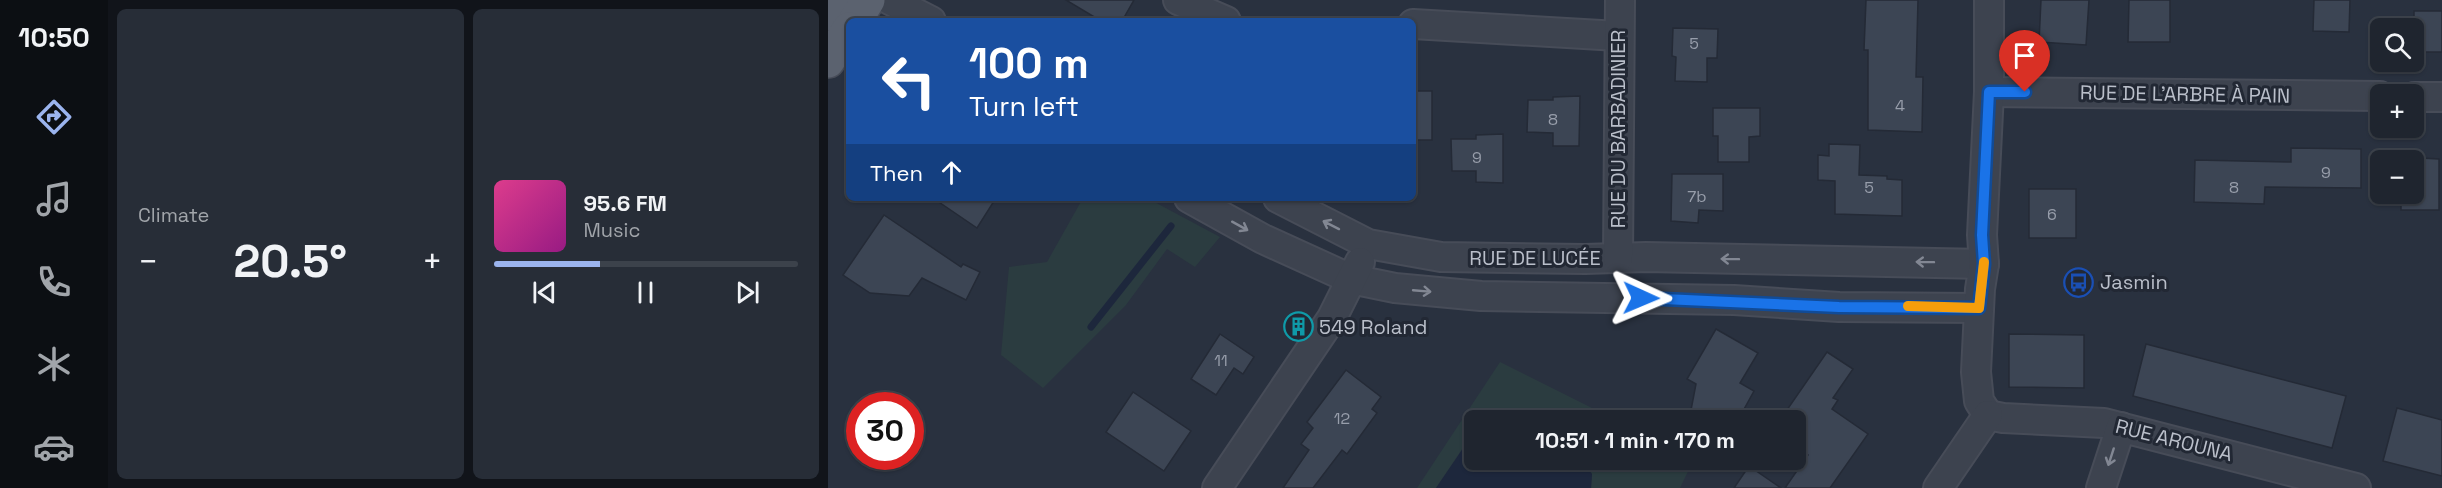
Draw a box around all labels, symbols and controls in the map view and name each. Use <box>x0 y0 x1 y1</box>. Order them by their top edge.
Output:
map controls <box>2370 18 2424 204</box>
button: search <box>2370 18 2424 72</box>
text: 10:50 <box>18 20 90 55</box>
street label: RUE DU BARBADINIER <box>1605 30 1631 228</box>
pin <box>1999 30 2050 92</box>
house number: 5 <box>1689 33 1699 54</box>
text: 100 m <box>969 37 1089 90</box>
icon: arrive <box>2008 39 2041 72</box>
icon: left <box>870 42 948 120</box>
street label: RUE DE L'ARBRE À PAIN <box>2080 79 2290 109</box>
button: + <box>2370 84 2424 138</box>
text: Turn left <box>969 89 1079 124</box>
house number: 4 <box>1895 95 1905 116</box>
icon: directions <box>33 96 75 138</box>
house number: 8 <box>1548 109 1558 130</box>
house number: 9 <box>1472 147 1482 168</box>
button: − <box>2370 150 2424 204</box>
icon: ahead <box>935 156 968 189</box>
text: Then <box>870 159 923 187</box>
house number: 9 <box>2321 162 2331 183</box>
house number: 5 <box>1864 177 1874 198</box>
house number: 8 <box>2229 177 2239 198</box>
icon: music <box>33 178 75 220</box>
house number: 7b <box>1687 186 1707 207</box>
text: 95.6 FM <box>584 189 667 217</box>
text: Climate <box>138 202 209 228</box>
house number: 6 <box>2047 204 2057 225</box>
text: Music <box>584 217 640 243</box>
one-way arrow <box>1323 219 1341 230</box>
one-way arrow <box>1231 221 1248 233</box>
text: 20.5° <box>234 233 347 290</box>
text: − <box>138 241 158 283</box>
text: + <box>422 241 443 283</box>
street label: RUE DE LUCÉE <box>1469 245 1601 271</box>
one-way arrow <box>1721 253 1741 265</box>
one-way arrow <box>1916 256 1936 268</box>
icon: phone <box>33 261 75 303</box>
position arrow <box>1609 266 1673 330</box>
bus stop icon: Jasmin <box>2063 266 2095 298</box>
place label: Jasmin <box>2100 269 2168 295</box>
icon: previous <box>528 276 561 309</box>
icon: pause <box>629 276 662 309</box>
icon: next <box>731 276 764 309</box>
one-way arrow <box>1412 285 1432 296</box>
building icon: 549 Roland <box>1282 311 1314 343</box>
place label: 549 Roland <box>1319 314 1427 340</box>
icon: climate <box>33 343 75 385</box>
house number: 11 <box>1214 350 1228 371</box>
speed limit sign: 30 <box>846 392 924 470</box>
house number: 12 <box>1334 408 1350 429</box>
street label: RUE AROUNA <box>2113 413 2236 467</box>
icon: car <box>33 426 75 468</box>
text: 10:51 · 1 min · 170 m <box>1535 426 1735 454</box>
one-way arrow <box>2105 447 2116 466</box>

